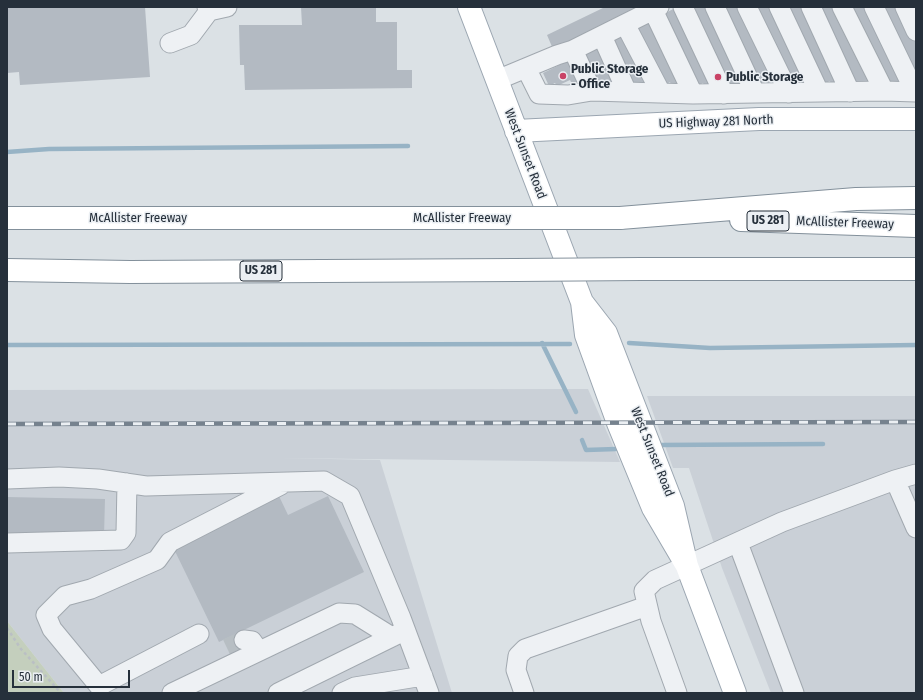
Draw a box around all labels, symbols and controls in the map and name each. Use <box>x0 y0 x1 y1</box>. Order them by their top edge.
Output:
place label: Public Storage - Office <box>571 61 648 92</box>
place label: Public Storage <box>726 69 803 85</box>
marker: Public Storage - Office <box>558 71 568 81</box>
marker: Public Storage <box>713 72 723 82</box>
street label: West Sunset Road <box>501 107 549 201</box>
street label: US Highway 281 North <box>658 112 774 132</box>
street label: McAllister Freeway <box>89 210 187 226</box>
street label: McAllister Freeway <box>413 210 511 226</box>
road number: US 281 <box>747 211 789 231</box>
street label: McAllister Freeway <box>796 213 894 233</box>
road number: US 281 <box>240 261 282 281</box>
street label: West Sunset Road <box>627 405 677 499</box>
scale bar <box>14 662 132 688</box>
text: 50 m <box>19 670 43 684</box>

